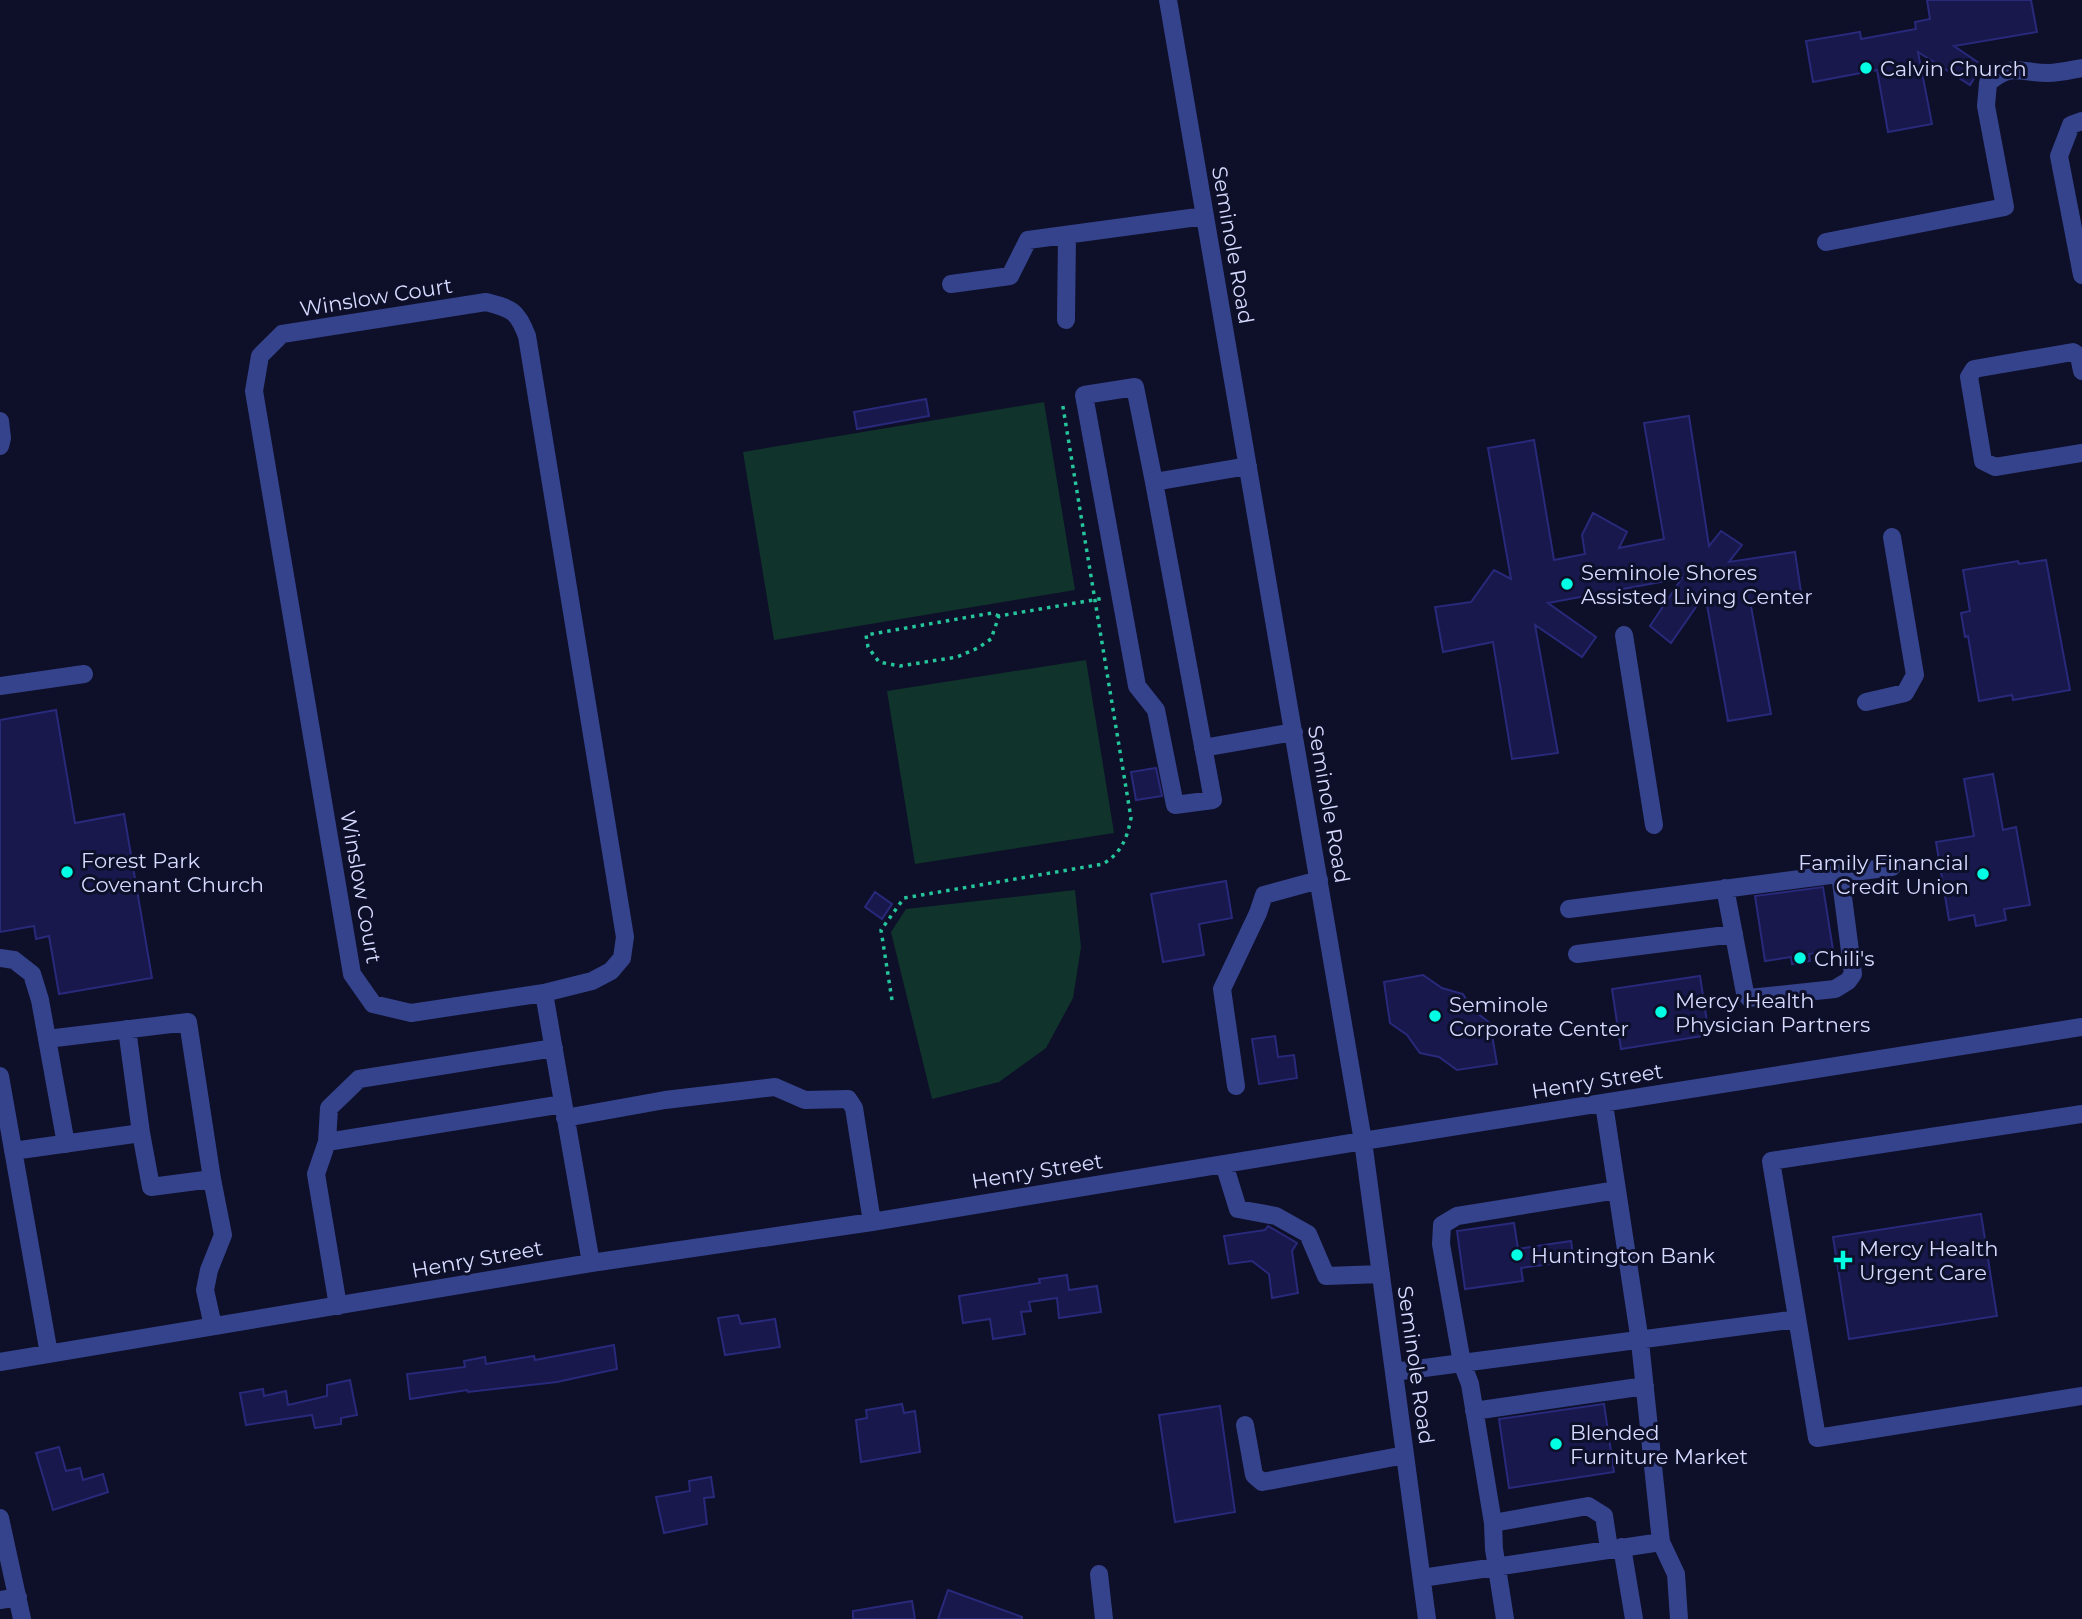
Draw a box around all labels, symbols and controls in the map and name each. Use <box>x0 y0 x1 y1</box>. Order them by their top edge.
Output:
place label: Calvin Church <box>1880 56 2027 81</box>
marker: Calvin Church <box>1858 60 1874 76</box>
street label: Seminole Road <box>1207 164 1259 326</box>
street label: Winslow Court <box>298 273 454 321</box>
place label: Seminole Shores Assisted Living Center <box>1581 560 1813 609</box>
marker: Seminole Shores Assisted Living Center <box>1559 576 1575 592</box>
street label: Seminole Road <box>1303 723 1355 885</box>
street label: Winslow Court <box>335 809 387 965</box>
place label: Forest Park Covenant Church <box>81 848 264 897</box>
place label: Family Financial Credit Union <box>1798 850 1969 899</box>
marker: Forest Park Covenant Church <box>59 864 75 880</box>
marker: Family Financial Credit Union <box>1975 866 1991 882</box>
place label: Chili's <box>1814 946 1875 971</box>
marker: Chili's <box>1792 950 1808 966</box>
place label: Mercy Health Physician Partners <box>1675 988 1870 1037</box>
place label: Seminole Corporate Center <box>1449 992 1629 1041</box>
marker: Mercy Health Physician Partners <box>1653 1004 1669 1020</box>
marker: Seminole Corporate Center <box>1427 1008 1443 1024</box>
street label: Henry Street <box>1530 1058 1664 1104</box>
street label: Henry Street <box>970 1148 1104 1194</box>
street label: Henry Street <box>410 1235 544 1283</box>
place label: Mercy Health Urgent Care <box>1859 1236 1999 1285</box>
place label: Huntington Bank <box>1531 1243 1716 1268</box>
marker: Huntington Bank <box>1509 1247 1525 1263</box>
marker: Mercy Health Urgent Care <box>1833 1250 1853 1270</box>
street label: Seminole Road <box>1393 1284 1439 1446</box>
place label: Blended Furniture Market <box>1570 1420 1748 1469</box>
marker: Blended Furniture Market <box>1548 1436 1564 1452</box>

